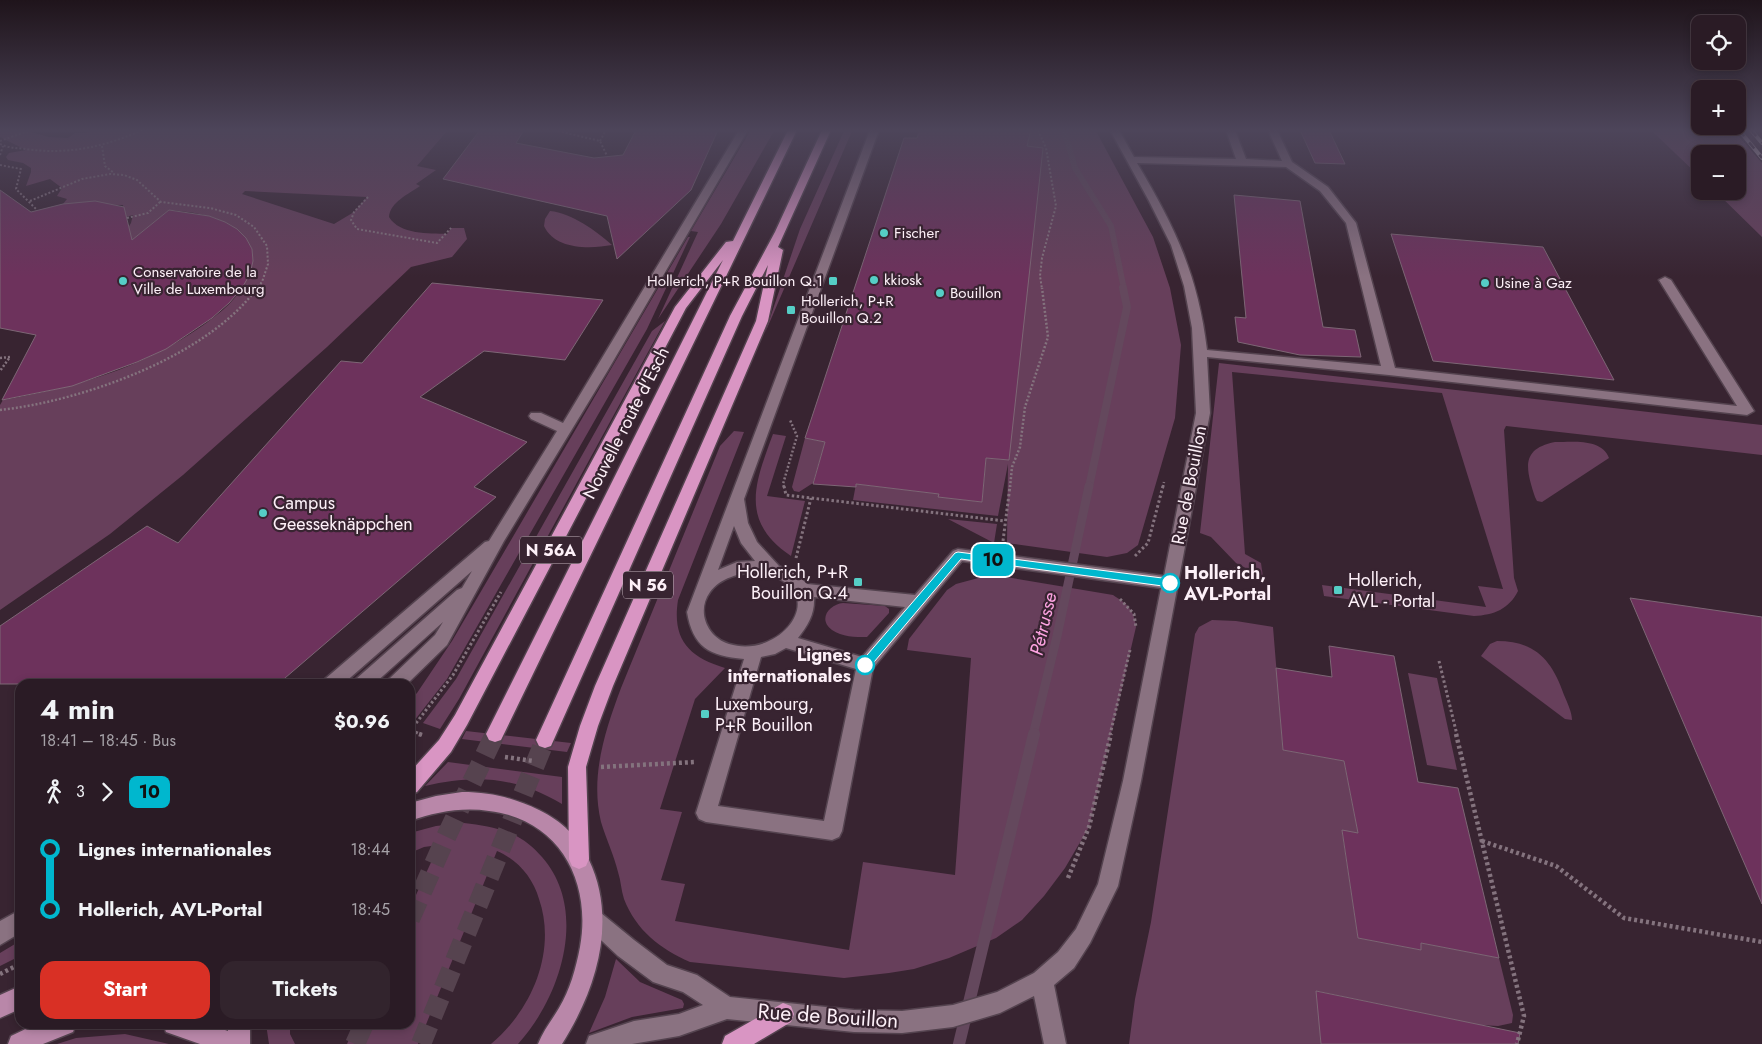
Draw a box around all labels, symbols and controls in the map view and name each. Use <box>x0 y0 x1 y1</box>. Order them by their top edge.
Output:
map controls <box>1691 15 1746 200</box>
button: locate <box>1691 15 1746 70</box>
button: + <box>1691 80 1746 135</box>
button: − <box>1691 145 1746 200</box>
place label: Fischer <box>894 222 940 244</box>
marker: Fischer <box>878 227 890 239</box>
place label: Conservatoire de la Ville de Luxembourg <box>133 261 265 300</box>
place label: kkiosk <box>884 269 922 291</box>
place label: Hollerich, P+R Bouillon Q.1 <box>647 270 823 292</box>
place label: Usine à Gaz <box>1495 272 1572 294</box>
marker: kkiosk <box>868 274 880 286</box>
marker: Conservatoire de la Ville de Luxembourg <box>117 275 129 287</box>
marker: Hollerich, P+R Bouillon Q.1 <box>827 275 839 287</box>
marker: Usine à Gaz <box>1479 277 1491 289</box>
place label: Bouillon <box>950 282 1001 304</box>
marker: Bouillon <box>934 287 946 299</box>
place label: Hollerich, P+R Bouillon Q.2 <box>801 290 894 329</box>
marker: Hollerich, P+R Bouillon Q.2 <box>785 304 797 316</box>
street label: Nouvelle route d'Esch <box>576 342 676 504</box>
street label: Rue de Bouillon <box>1165 423 1213 547</box>
place label: Campus Geesseknäppchen <box>273 490 413 537</box>
marker: Campus Geesseknäppchen <box>257 507 269 519</box>
road number: N 56A <box>520 536 582 564</box>
line badge: 10 <box>970 544 1016 576</box>
text: 10 <box>982 547 1004 573</box>
place label: Hollerich, P+R Bouillon Q.4 <box>737 559 848 606</box>
place label: Hollerich, AVL-Portal <box>1183 560 1271 607</box>
place label: Hollerich, AVL - Portal <box>1348 567 1435 614</box>
road number: N 56 <box>623 572 673 598</box>
marker: Hollerich, AVL-Portal <box>1160 573 1180 593</box>
marker: Hollerich, P+R Bouillon Q.4 <box>852 576 864 588</box>
marker: Hollerich, AVL - Portal <box>1332 584 1344 596</box>
water label: Pétrusse <box>1023 589 1063 658</box>
place label: Lignes internationales <box>727 642 851 689</box>
marker: Lignes internationales <box>855 655 875 675</box>
text: 4 min <box>40 689 115 730</box>
place label: Luxembourg, P+R Bouillon <box>715 691 814 738</box>
text: $0.96 <box>334 708 390 735</box>
marker: Luxembourg, P+R Bouillon <box>699 708 711 720</box>
text: 18:41 – 18:45 · Bus <box>40 729 176 752</box>
icon: walk <box>40 778 68 806</box>
icon: forward <box>93 778 121 806</box>
text: 10 <box>139 779 160 805</box>
text: 3 <box>76 780 85 803</box>
text: Lignes internationales <box>78 836 271 863</box>
text: 18:44 <box>351 838 390 861</box>
text: Hollerich, AVL-Portal <box>78 896 262 923</box>
text: 18:45 <box>351 898 390 921</box>
button: Start <box>40 961 210 1019</box>
button: Tickets <box>220 961 390 1019</box>
street label: Rue de Bouillon <box>757 996 899 1036</box>

